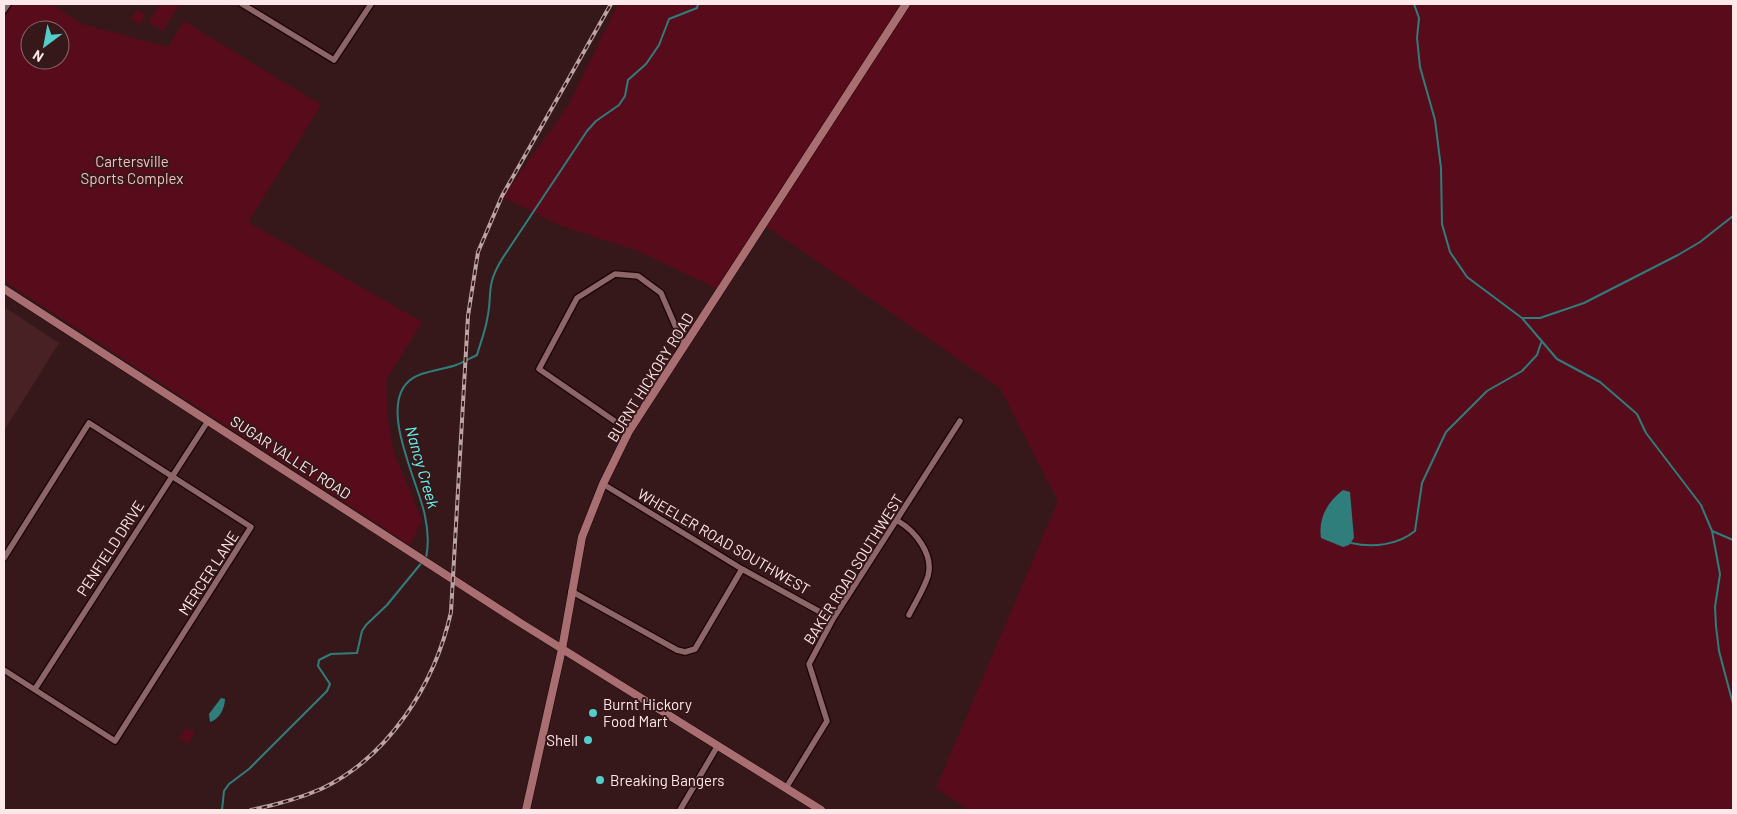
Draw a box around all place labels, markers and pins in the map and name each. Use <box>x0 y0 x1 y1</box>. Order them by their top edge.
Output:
place label: Burnt Hickory Food Mart <box>603 695 692 730</box>
marker: Burnt Hickory Food Mart <box>587 707 599 719</box>
place label: Shell <box>546 731 578 749</box>
marker: Shell <box>582 734 594 746</box>
place label: Breaking Bangers <box>610 771 725 789</box>
marker: Breaking Bangers <box>594 774 606 786</box>

